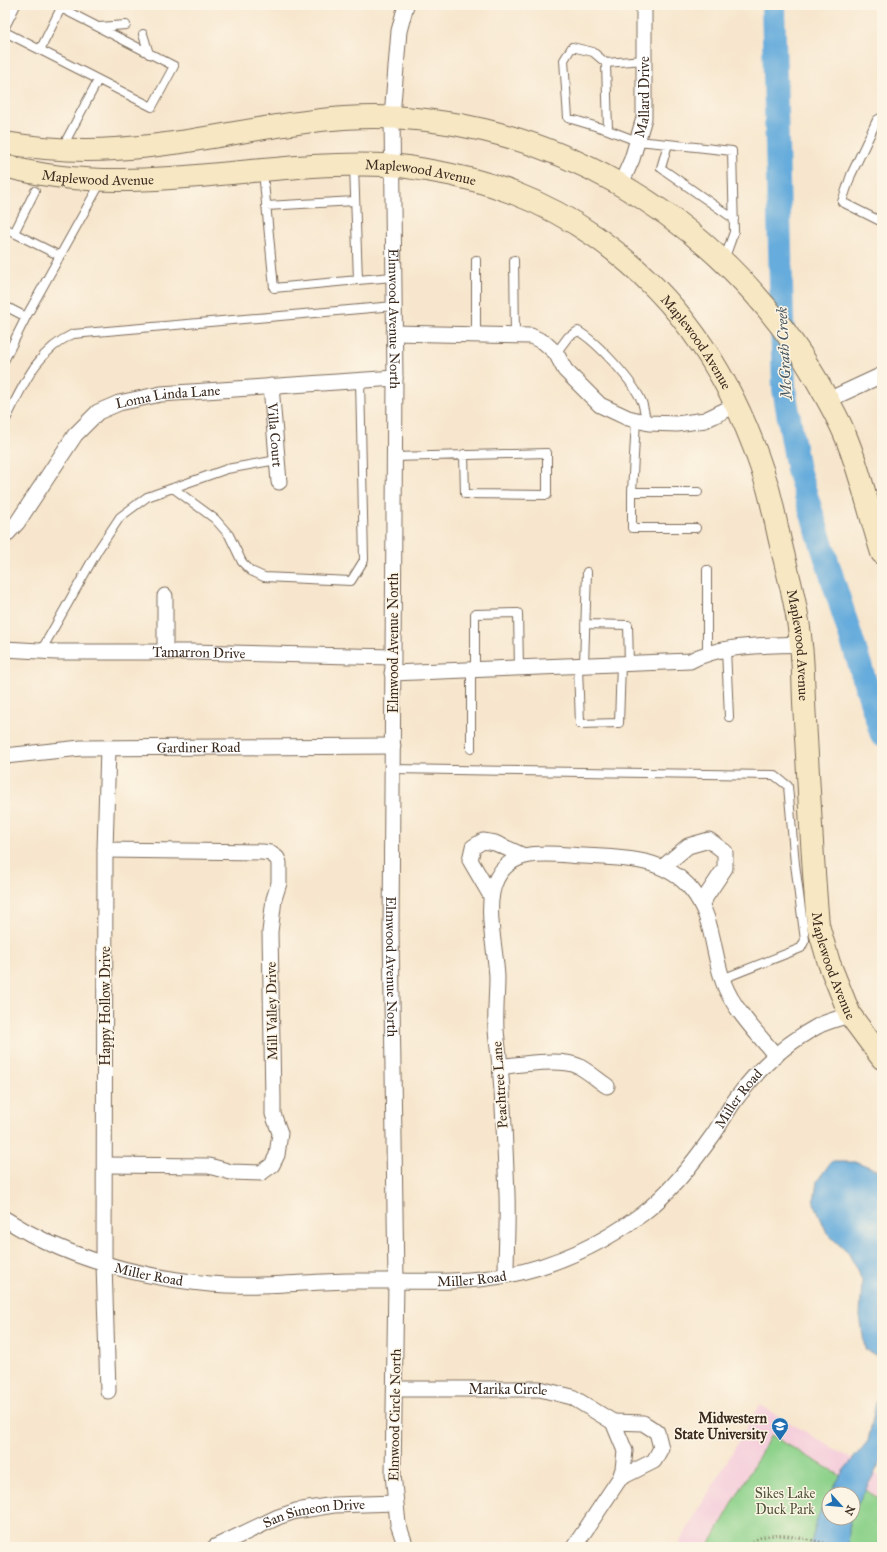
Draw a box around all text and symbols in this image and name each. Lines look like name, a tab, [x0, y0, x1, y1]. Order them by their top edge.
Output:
street label: Mallard Drive	[630, 56, 653, 139]
street label: Maplewood Avenue	[365, 156, 478, 189]
street label: Maplewood Avenue	[41, 166, 155, 189]
street label: Elmwood Avenue North	[385, 248, 404, 389]
street label: Maplewood Avenue	[657, 291, 735, 393]
water label: McGrath Creek	[773, 306, 796, 402]
street label: Loma Linda Lane	[114, 381, 221, 412]
street label: Villa Court	[264, 401, 286, 468]
street label: Elmwood Avenue North	[385, 572, 402, 713]
street label: Maplewood Avenue	[783, 588, 812, 701]
street label: Tamarron Drive	[152, 643, 246, 662]
street label: Gardiner Road	[157, 738, 241, 756]
street label: Elmwood Avenue North	[382, 896, 401, 1037]
street label: Maplewood Avenue	[808, 911, 859, 1023]
street label: Happy Hollow Drive	[97, 946, 114, 1066]
street label: Mill Valley Drive	[263, 961, 281, 1060]
street label: Peachtree Lane	[488, 1041, 512, 1129]
street label: Miller Road	[711, 1065, 766, 1131]
street label: Miller Road	[113, 1259, 184, 1289]
street label: Miller Road	[437, 1267, 508, 1290]
street label: Elmwood Circle North	[385, 1348, 405, 1481]
street label: Marika Circle	[468, 1381, 550, 1399]
place label: Midwestern State University	[674, 1410, 768, 1444]
school or university icon: Midwestern State University	[770, 1416, 790, 1441]
park label: Sikes Lake Duck Park	[755, 1485, 816, 1518]
north arrow	[821, 1486, 861, 1526]
street label: San Simeon Drive	[260, 1495, 365, 1532]
text: N	[841, 1503, 857, 1518]

